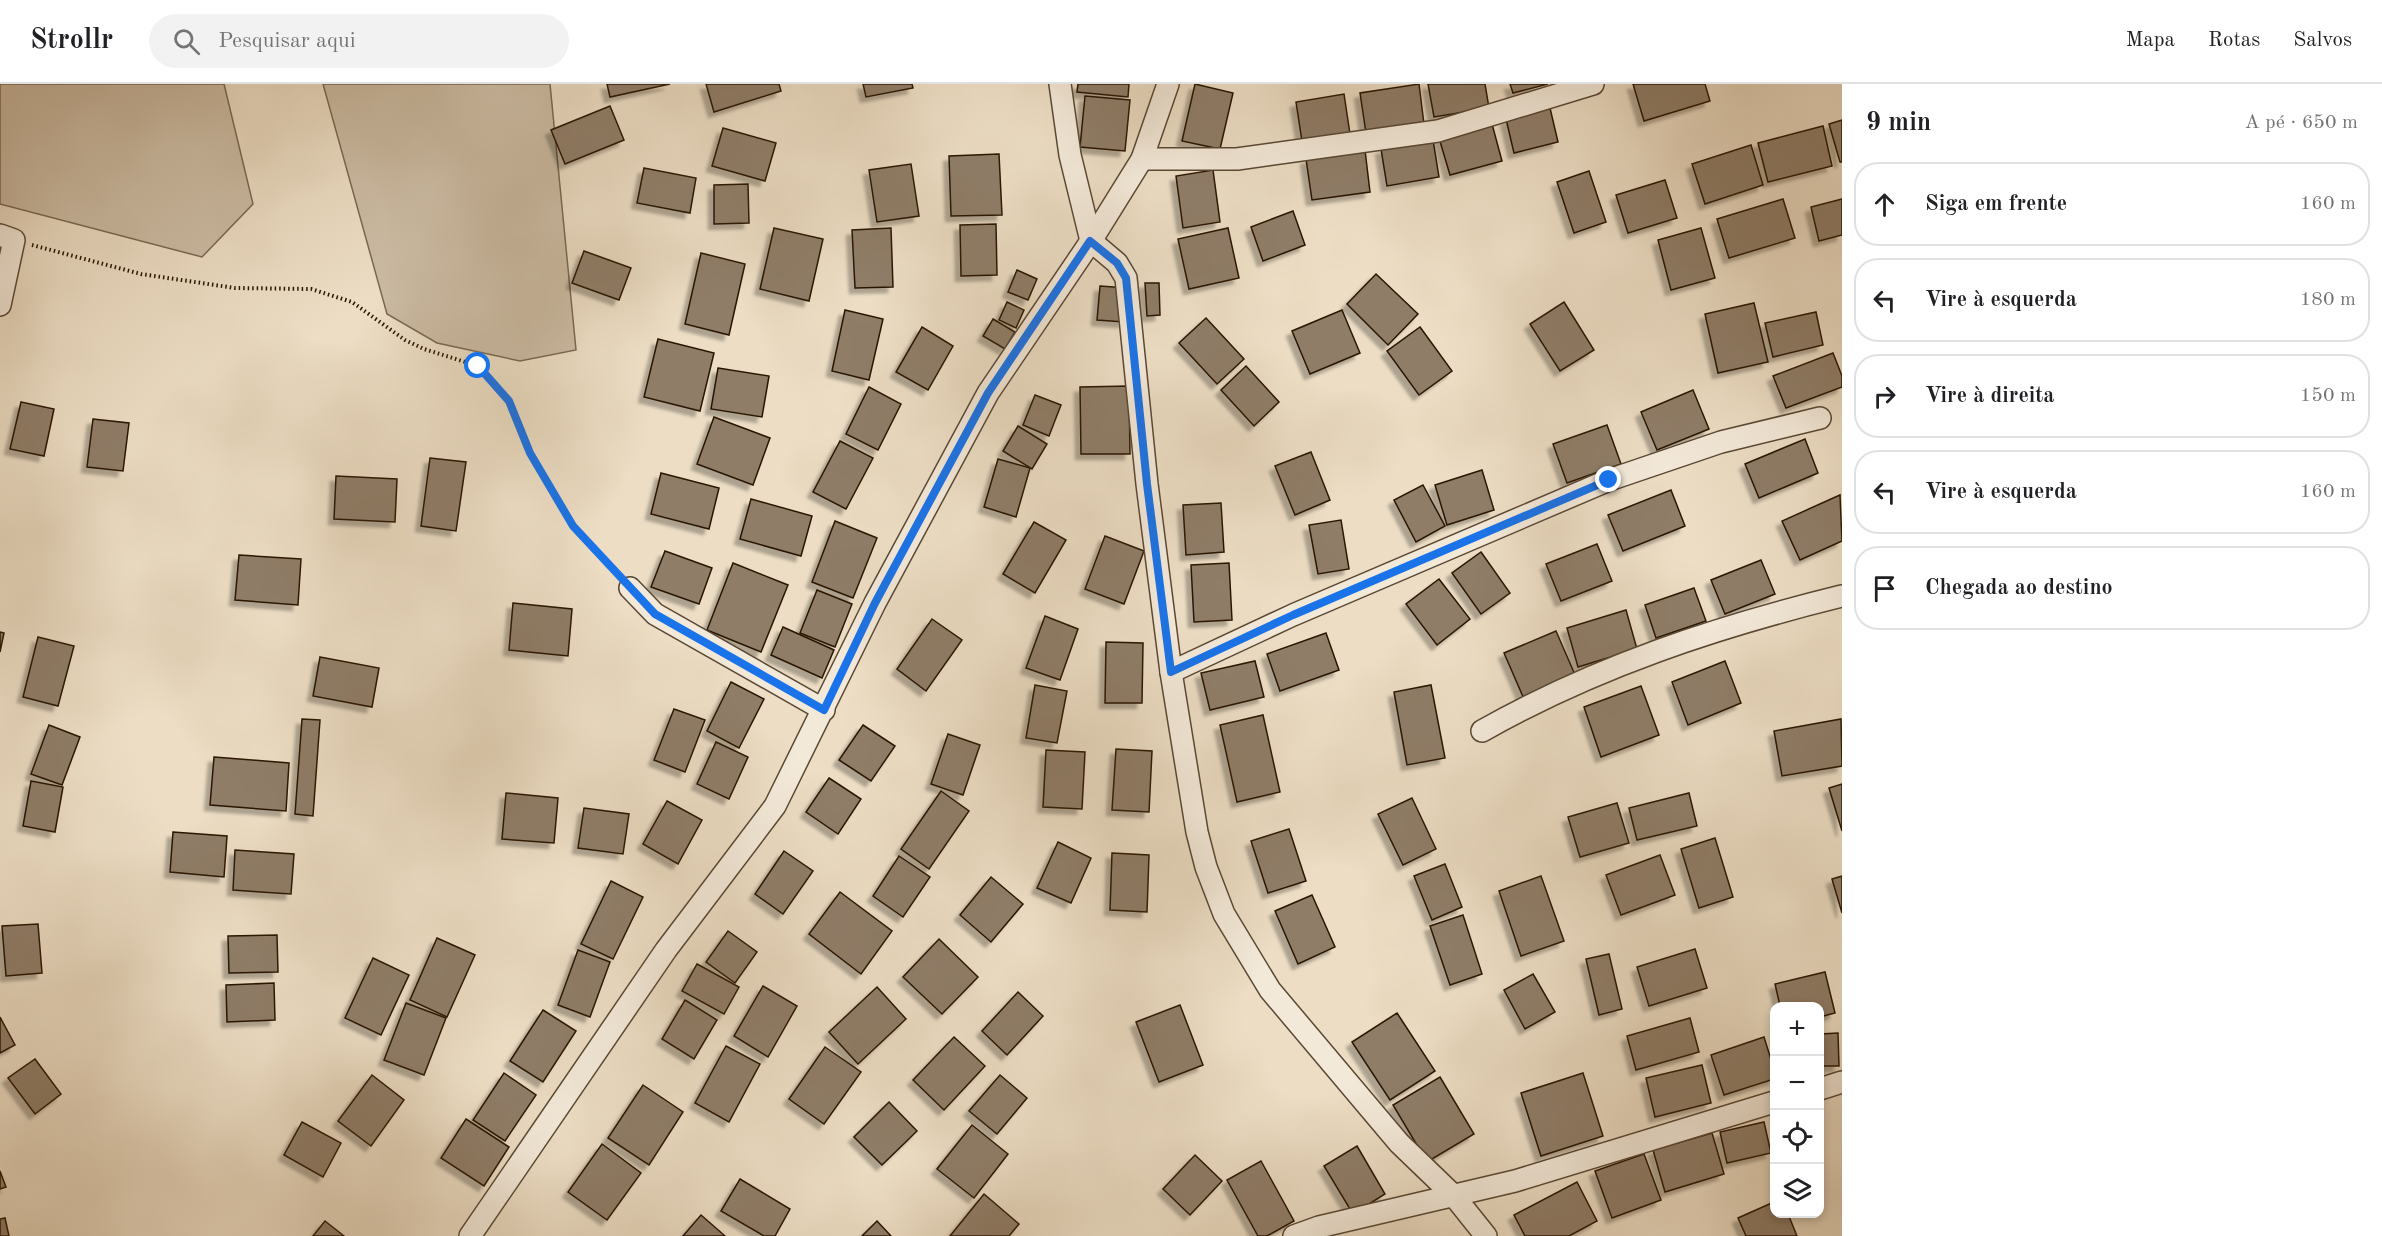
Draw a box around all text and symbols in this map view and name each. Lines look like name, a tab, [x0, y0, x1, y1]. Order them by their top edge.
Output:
search box	[149, 14, 569, 68]
icon: search	[170, 25, 203, 58]
text: Strollr	[30, 27, 113, 55]
text: Pesquisar aqui	[218, 30, 356, 52]
text: Mapa	[2126, 30, 2175, 51]
text: Rotas	[2208, 30, 2260, 51]
text: Salvos	[2293, 30, 2352, 51]
text: 9 min	[1866, 110, 1931, 136]
text: A pé · 650 m	[2244, 113, 2358, 133]
icon: ahead	[1868, 188, 1901, 221]
text: Siga em frente	[1925, 193, 2067, 215]
text: 160 m	[2300, 194, 2356, 214]
icon: left	[1868, 284, 1901, 317]
text: Vire à esquerda	[1925, 289, 2077, 311]
text: 180 m	[2300, 290, 2356, 310]
route start	[464, 352, 490, 378]
icon: right	[1868, 380, 1901, 413]
text: Vire à direita	[1925, 385, 2055, 407]
text: 150 m	[2300, 386, 2356, 406]
route end	[1595, 466, 1621, 492]
icon: left	[1868, 476, 1901, 509]
text: Vire à esquerda	[1925, 481, 2077, 503]
text: 160 m	[2300, 482, 2356, 502]
icon: arrive	[1868, 572, 1901, 605]
text: Chegada ao destino	[1925, 577, 2113, 599]
map controls	[1770, 1002, 1824, 1218]
button: +	[1770, 1002, 1824, 1056]
button: −	[1770, 1056, 1824, 1110]
button: locate	[1770, 1110, 1824, 1164]
button: layers	[1770, 1164, 1824, 1218]

